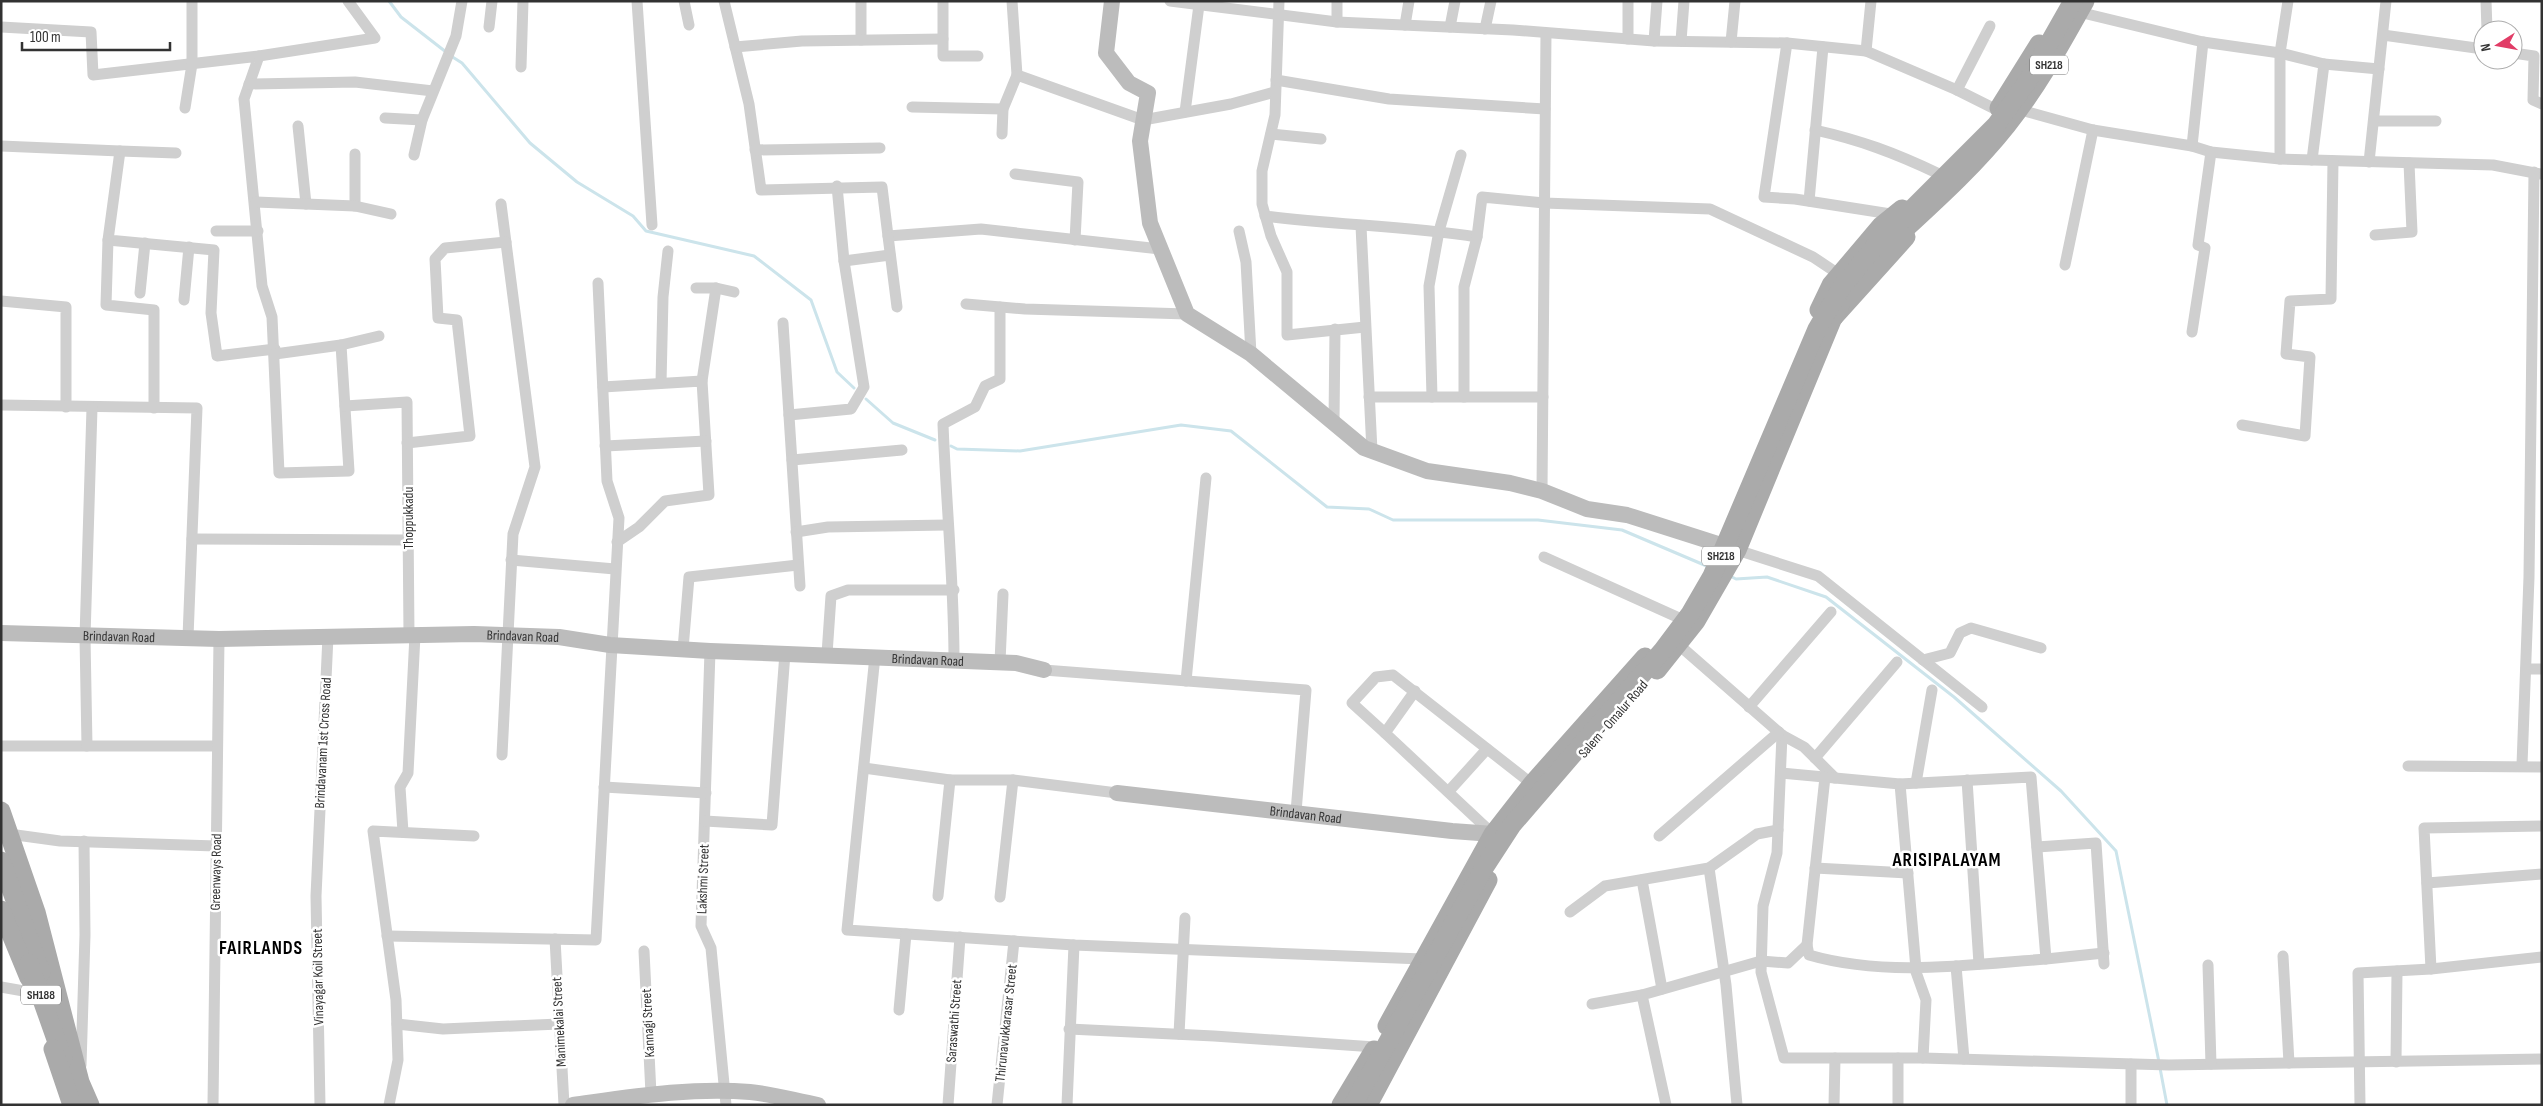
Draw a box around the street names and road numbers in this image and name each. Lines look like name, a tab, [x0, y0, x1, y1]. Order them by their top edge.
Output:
road number: SH218	[2030, 56, 2068, 74]
street label: Thoppukkadu	[400, 487, 417, 549]
road number: SH218	[1702, 546, 1740, 566]
street label: Brindavan Road	[486, 626, 559, 645]
street label: Brindavan Road	[83, 627, 155, 646]
street label: Brindavan Road	[891, 650, 964, 669]
street label: Brindavanam 1st Cross Road	[311, 677, 335, 809]
street label: Salem - Omalur Road	[1575, 677, 1652, 761]
street label: Brindavan Road	[1269, 802, 1343, 827]
street label: Greenways Road	[207, 833, 225, 911]
street label: Lakshmi Street	[693, 844, 713, 914]
street label: Vinayagar Koil Street	[309, 929, 327, 1025]
street label: Thirunavukkarasar Street	[991, 963, 1021, 1083]
street label: Manimekalai Street	[548, 977, 570, 1067]
street label: Saraswathi Street	[943, 979, 965, 1063]
road number: SH188	[21, 986, 61, 1004]
street label: Kannagi Street	[638, 988, 658, 1058]

